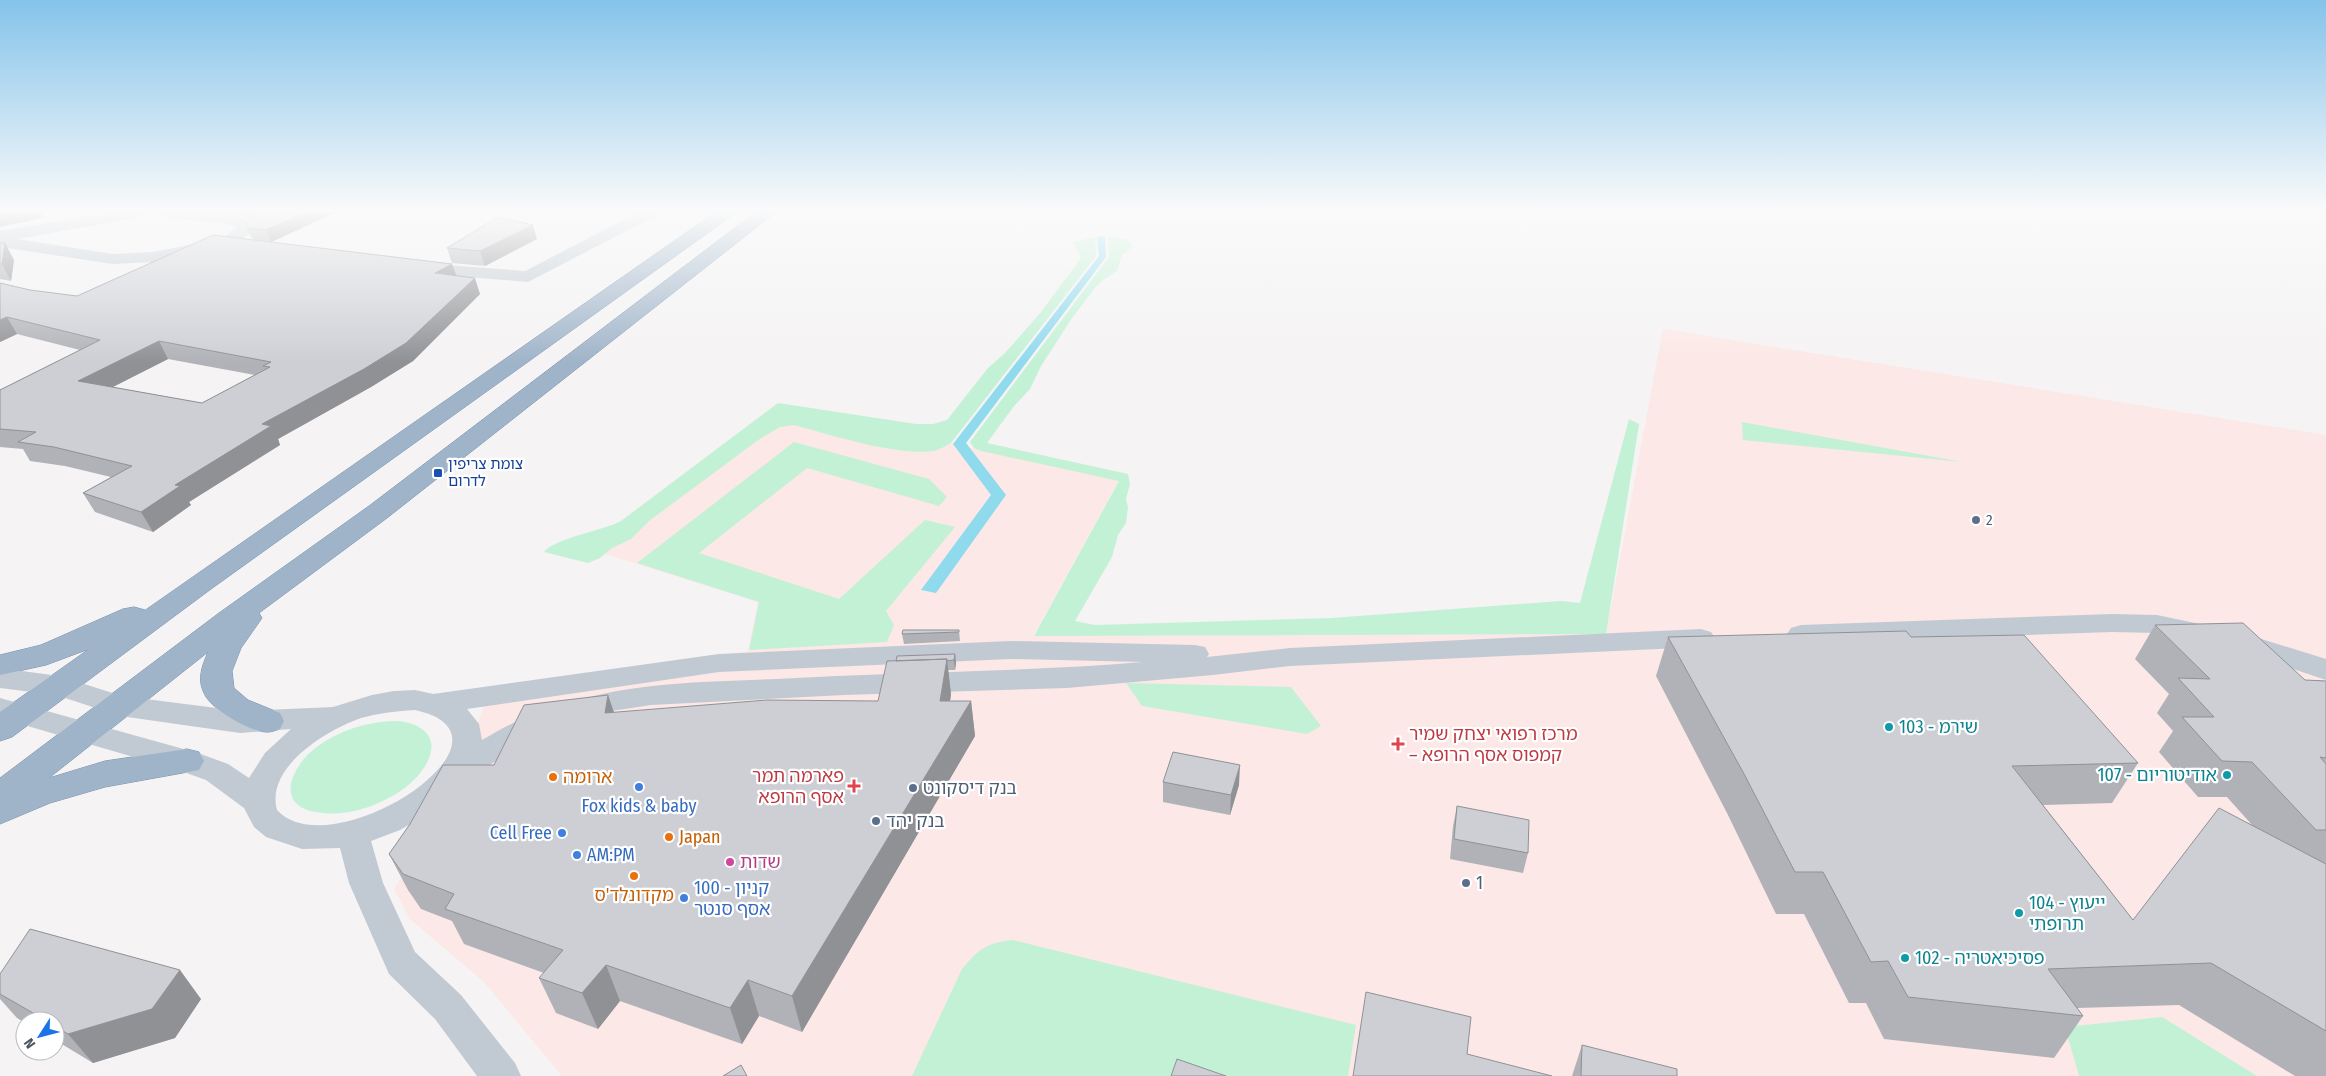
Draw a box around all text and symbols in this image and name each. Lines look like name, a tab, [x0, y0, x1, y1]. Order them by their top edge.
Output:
place label: צומת צריפין לדרום	[448, 455, 523, 490]
marker: צומת צריפין לדרום	[432, 467, 444, 479]
place label: 2	[1986, 511, 1993, 529]
marker: 2	[1970, 514, 1982, 526]
place label: 103 - שירמ	[1899, 716, 1978, 738]
marker: 103 - שירמ	[1883, 721, 1895, 733]
place label: מרכז רפואי יצחק שמיר – קמפוס אסף הרופא	[1409, 723, 1578, 766]
marker: מרכז רפואי יצחק שמיר – קמפוס אסף הרופא	[1391, 737, 1405, 751]
place label: 107 - אודיטוריום	[2098, 764, 2217, 786]
place label: פארמה תמר אסף הרופא	[752, 765, 844, 808]
place label: ארומה	[563, 766, 612, 788]
marker: 107 - אודיטוריום	[2221, 769, 2233, 781]
marker: ארומה	[547, 771, 559, 783]
place label: בנק דיסקונט	[923, 777, 1017, 799]
marker: פארמה תמר אסף הרופא	[848, 780, 860, 792]
marker: Fox kids & baby	[633, 781, 645, 793]
marker: בנק דיסקונט	[907, 782, 919, 794]
place label: Fox kids & baby	[581, 795, 697, 817]
place label: בנק יהד	[886, 810, 945, 832]
marker: בנק יהד	[870, 815, 882, 827]
place label: Cell Free	[490, 822, 552, 844]
place label: Japan	[679, 826, 720, 848]
marker: Cell Free	[556, 827, 568, 839]
marker: Japan	[663, 831, 675, 843]
place label: AM:PM	[587, 844, 635, 866]
marker: AM:PM	[571, 849, 583, 861]
place label: שדות	[740, 851, 781, 873]
marker: שדות	[724, 856, 736, 868]
marker: מקדונלד'ס	[628, 870, 640, 882]
place label: 1	[1476, 872, 1483, 894]
place label: 100 - קניון אסף סנטר	[694, 877, 770, 920]
marker: 1	[1460, 877, 1472, 889]
place label: מקדונלד'ס	[594, 884, 674, 906]
marker: 100 - קניון אסף סנטר	[678, 892, 690, 904]
place label: 104 - ייעוץ תרופתי	[2029, 892, 2105, 935]
marker: 104 - ייעוץ תרופתי	[2013, 907, 2025, 919]
place label: 102 - פסיכיאטריה	[1915, 947, 2045, 969]
marker: 102 - פסיכיאטריה	[1899, 952, 1911, 964]
north arrow	[15, 1011, 65, 1061]
text: N	[21, 1035, 39, 1052]

